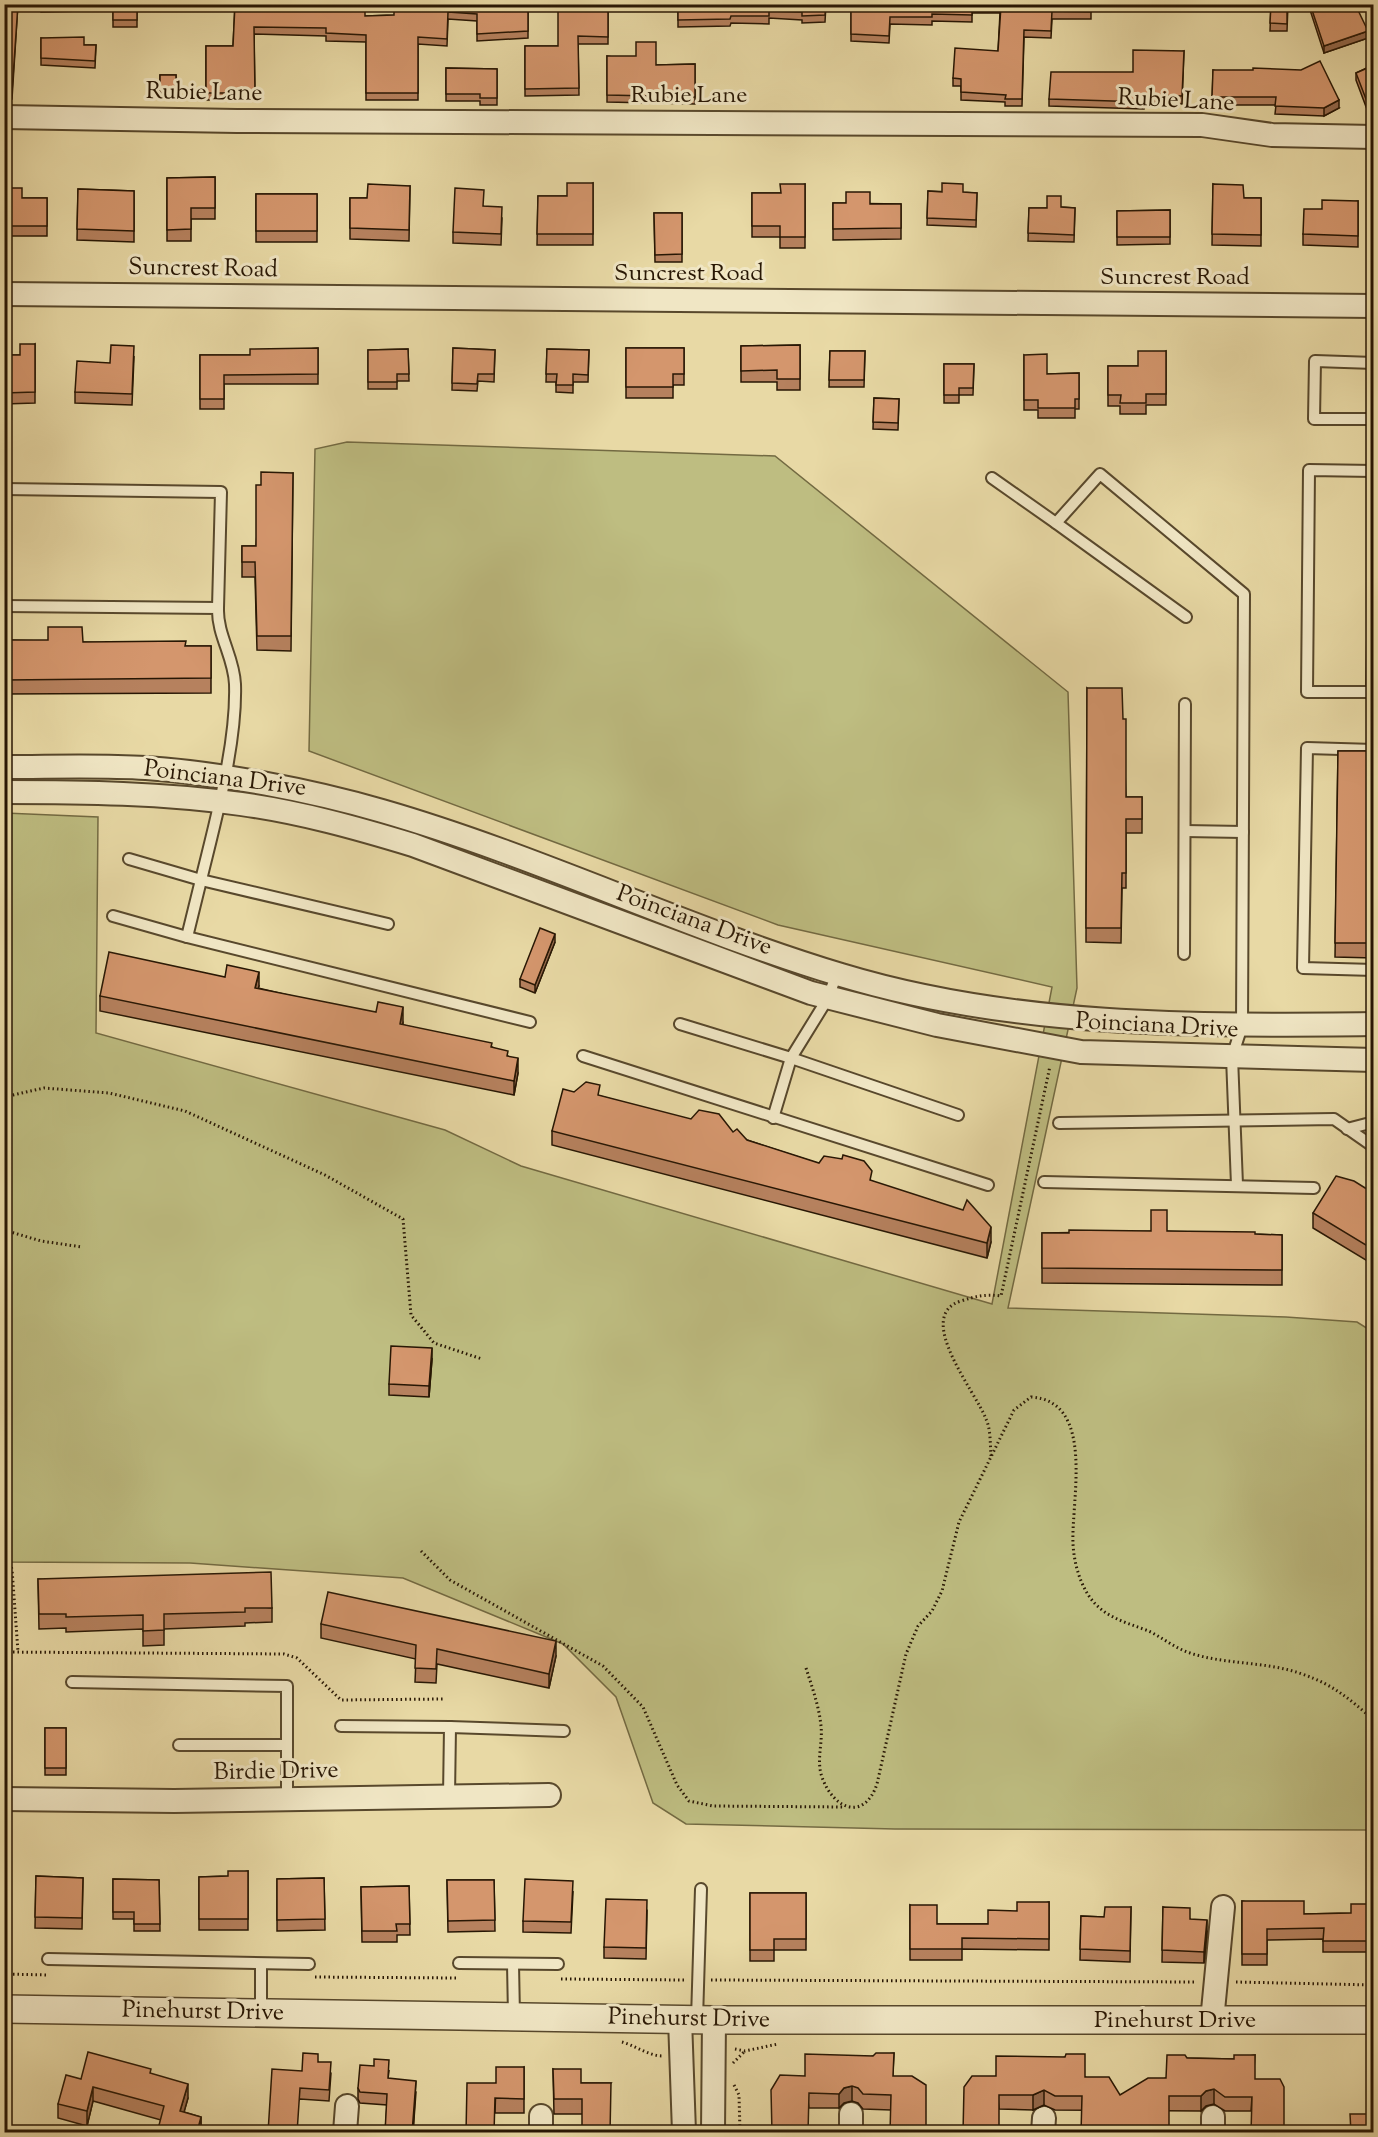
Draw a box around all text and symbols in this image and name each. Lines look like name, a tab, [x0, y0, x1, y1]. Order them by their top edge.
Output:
street label: Rubie Lane	[145, 75, 263, 111]
street label: Rubie Lane	[631, 79, 747, 113]
street label: Rubie Lane	[1117, 81, 1235, 121]
street label: Suncrest Road	[128, 251, 279, 287]
street label: Suncrest Road	[614, 257, 764, 291]
street label: Suncrest Road	[1100, 261, 1250, 295]
street label: Poinciana Drive	[142, 752, 308, 806]
street label: Poinciana Drive	[611, 877, 777, 965]
street label: Poinciana Drive	[1075, 1005, 1239, 1047]
street label: Birdie Drive	[213, 1754, 339, 1790]
street label: Pinehurst Drive	[122, 1994, 284, 2030]
street label: Pinehurst Drive	[608, 2001, 770, 2037]
street label: Pinehurst Drive	[1094, 2004, 1256, 2038]

